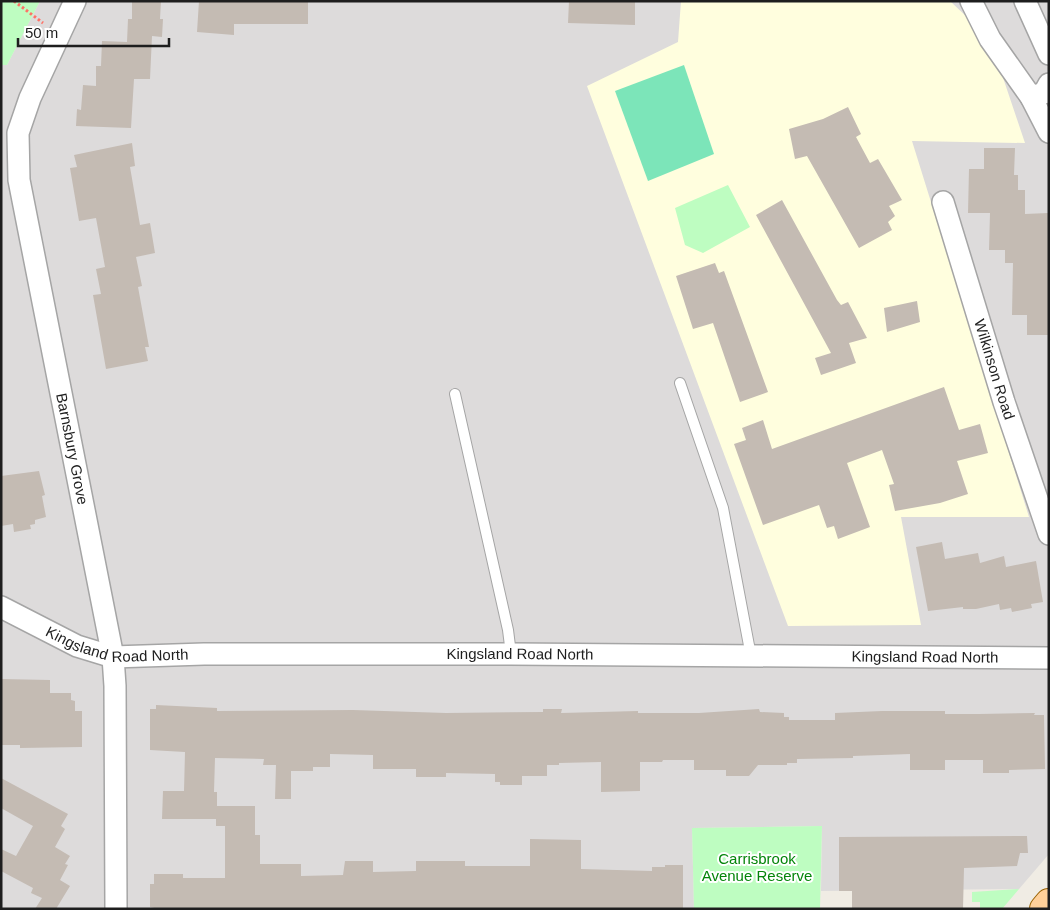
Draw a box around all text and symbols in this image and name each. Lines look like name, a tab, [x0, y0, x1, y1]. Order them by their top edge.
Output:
scale bar	[18, 15, 169, 47]
text: 50 m	[25, 24, 58, 41]
street label: Wilkinson Road	[971, 317, 1018, 422]
street label: Barnsbury Grove	[53, 392, 92, 506]
street label: Kingsland Road North	[43, 623, 189, 665]
street label: Kingsland Road North	[446, 645, 593, 663]
street label: Kingsland Road North	[851, 648, 998, 666]
park label: Carrisbrook Avenue Reserve	[702, 850, 812, 884]

